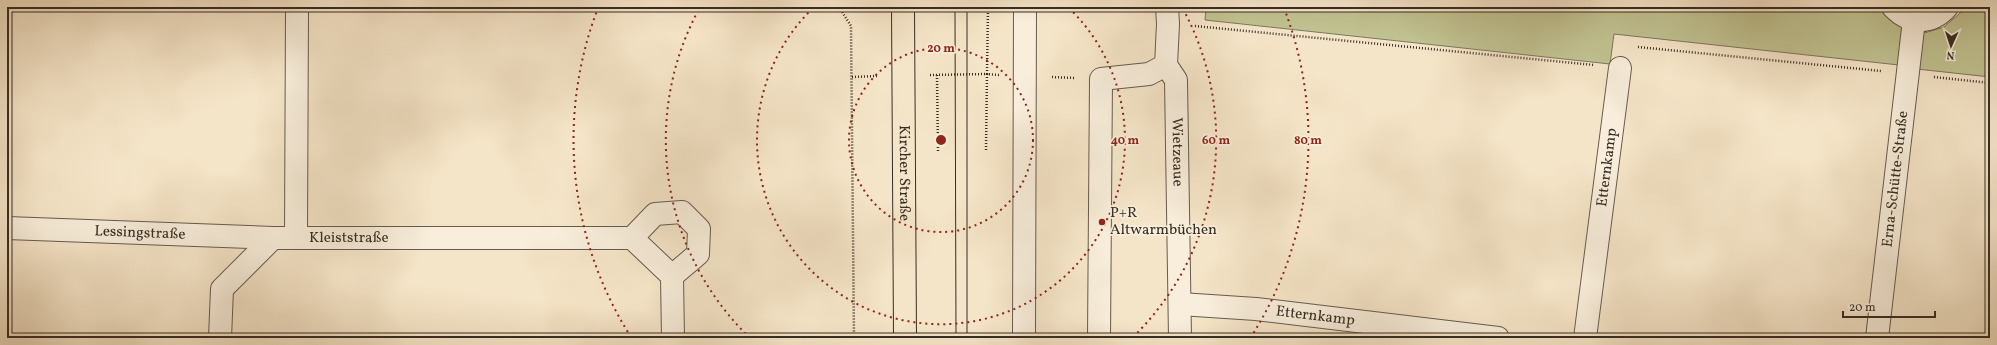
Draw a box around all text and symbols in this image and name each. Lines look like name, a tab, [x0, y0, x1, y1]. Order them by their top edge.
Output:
north arrow	[1931, 26, 1971, 66]
text: 20 m	[927, 41, 955, 57]
text: N	[1946, 47, 1955, 62]
street label: Erna-Schütte-Straße	[1877, 110, 1914, 248]
street label: Wietzeaue	[1166, 117, 1188, 187]
street label: Kircher Straße	[893, 125, 915, 221]
street label: Etternkamp	[1592, 127, 1623, 208]
centre of rings	[934, 133, 948, 147]
text: 40 m	[1111, 133, 1140, 149]
text: 60 m	[1202, 133, 1230, 149]
text: 80 m	[1294, 133, 1322, 149]
place label: P+R Altwarmbüchen	[1110, 203, 1217, 241]
marker: P+R Altwarmbüchen	[1097, 217, 1107, 227]
street label: Lessingstraße	[94, 221, 186, 245]
street label: Kleiststraße	[309, 228, 389, 249]
scale bar	[1843, 293, 1935, 319]
text: 20 m	[1849, 300, 1876, 316]
street label: Etternkamp	[1275, 301, 1356, 331]

